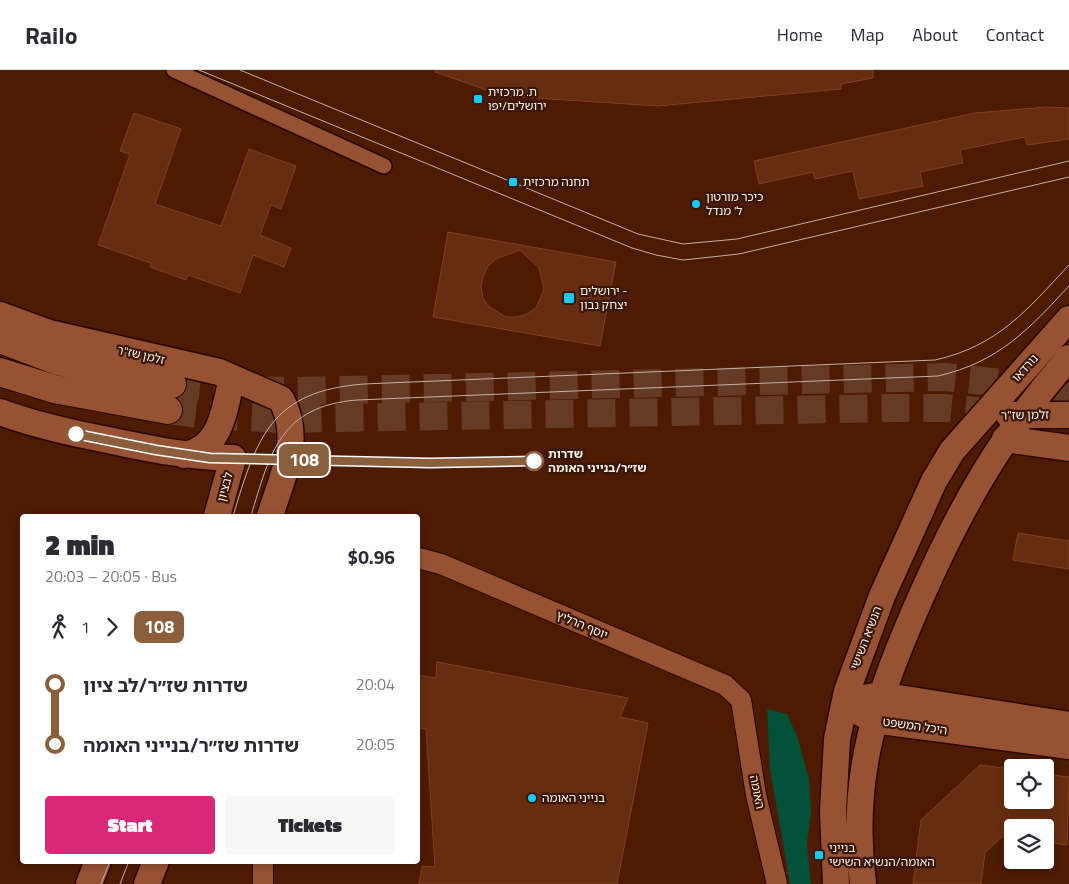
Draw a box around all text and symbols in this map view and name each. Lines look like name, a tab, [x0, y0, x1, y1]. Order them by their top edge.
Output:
text: Railo	[25, 17, 77, 53]
text: Home	[777, 21, 823, 48]
text: Map	[851, 21, 884, 48]
text: About	[912, 21, 958, 48]
text: Contact	[986, 21, 1044, 48]
place label: ת. מרכזית ירושלים/יפו	[488, 82, 547, 115]
marker: ת. מרכזית ירושלים/יפו	[472, 93, 484, 105]
place label: תחנה מרכזית	[523, 172, 590, 191]
marker: תחנה מרכזית	[507, 176, 519, 188]
place label: כיכר מורטון ל' מנדל	[706, 187, 763, 220]
marker: כיכר מורטון ל' מנדל	[690, 198, 702, 210]
place label: ירושלים - יצחק נבון	[580, 281, 628, 314]
marker: ירושלים - יצחק נבון	[562, 291, 576, 305]
street label: זלמן שז"ר	[115, 340, 167, 369]
street label: נורדאו	[1007, 349, 1042, 386]
street label: זלמן שז"ר	[1001, 405, 1049, 424]
unlabelled marker	[66, 424, 86, 444]
line badge: 108	[275, 444, 333, 476]
place label: שדרות שז״ר/בנייני האומה	[548, 444, 647, 477]
text: 108	[289, 446, 319, 473]
marker: שדרות שז״ר/בנייני האומה	[524, 451, 544, 471]
street label: לבציון	[211, 470, 238, 504]
text: 2 min	[45, 523, 115, 566]
text: $0.96	[348, 542, 395, 571]
text: 20:03 – 20:05 · Bus	[45, 564, 177, 588]
street label: הנשיא השישי	[845, 603, 886, 672]
street label: יוסף הרליץ	[553, 605, 611, 644]
icon: walk	[45, 613, 73, 641]
icon: forward	[98, 613, 126, 641]
text: 108	[144, 613, 174, 640]
text: 1	[81, 615, 90, 639]
text: שדרות שז״ר/לב ציון	[83, 670, 248, 699]
text: 20:04	[356, 672, 395, 696]
street label: היכל המשפט	[882, 712, 949, 739]
text: שדרות שז״ר/בנייני האומה	[83, 730, 299, 759]
text: 20:05	[356, 732, 395, 756]
map controls	[1004, 759, 1054, 869]
button: locate	[1004, 759, 1054, 809]
street label: האומה	[745, 773, 770, 810]
place label: בנייני האומה	[542, 788, 605, 807]
marker: בנייני האומה	[526, 792, 538, 804]
button: Start	[45, 796, 215, 854]
button: Tickets	[225, 796, 395, 854]
button: layers	[1004, 819, 1054, 869]
place label: בנייני האומה/הנשיא השישי	[829, 838, 935, 871]
marker: בנייני האומה/הנשיא השישי	[813, 849, 825, 861]

